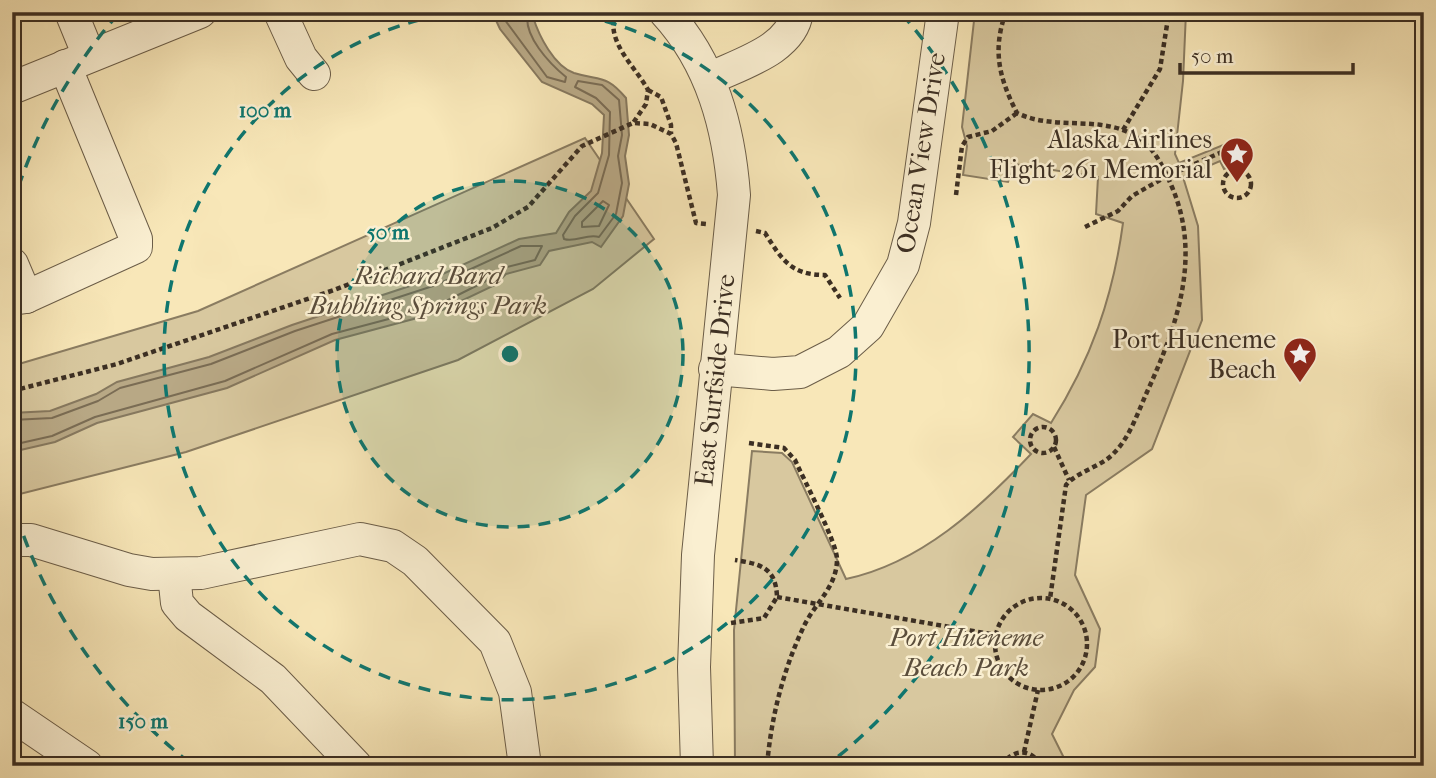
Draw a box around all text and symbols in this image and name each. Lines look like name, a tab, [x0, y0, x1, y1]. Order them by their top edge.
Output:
scale bar	[1180, 32, 1354, 76]
text: 50 m	[1191, 44, 1234, 68]
street label: Ocean View Drive	[890, 50, 952, 256]
text: 100 m	[239, 98, 292, 122]
place label: Alaska Airlines Flight 261 Memorial	[989, 124, 1212, 185]
place icon: Alaska Airlines Flight 261 Memorial	[1218, 135, 1256, 184]
text: 50 m	[367, 220, 410, 244]
park label: Richard Bard Bubbling Springs Park	[307, 260, 547, 321]
street label: East Surfside Drive	[688, 272, 742, 488]
place label: Port Hueneme Beach	[1112, 324, 1276, 385]
place icon: Port Hueneme Beach	[1281, 335, 1319, 384]
centre of rings	[498, 342, 522, 366]
park label: Port Hueneme Beach Park	[888, 622, 1045, 683]
text: 150 m	[118, 709, 169, 733]

